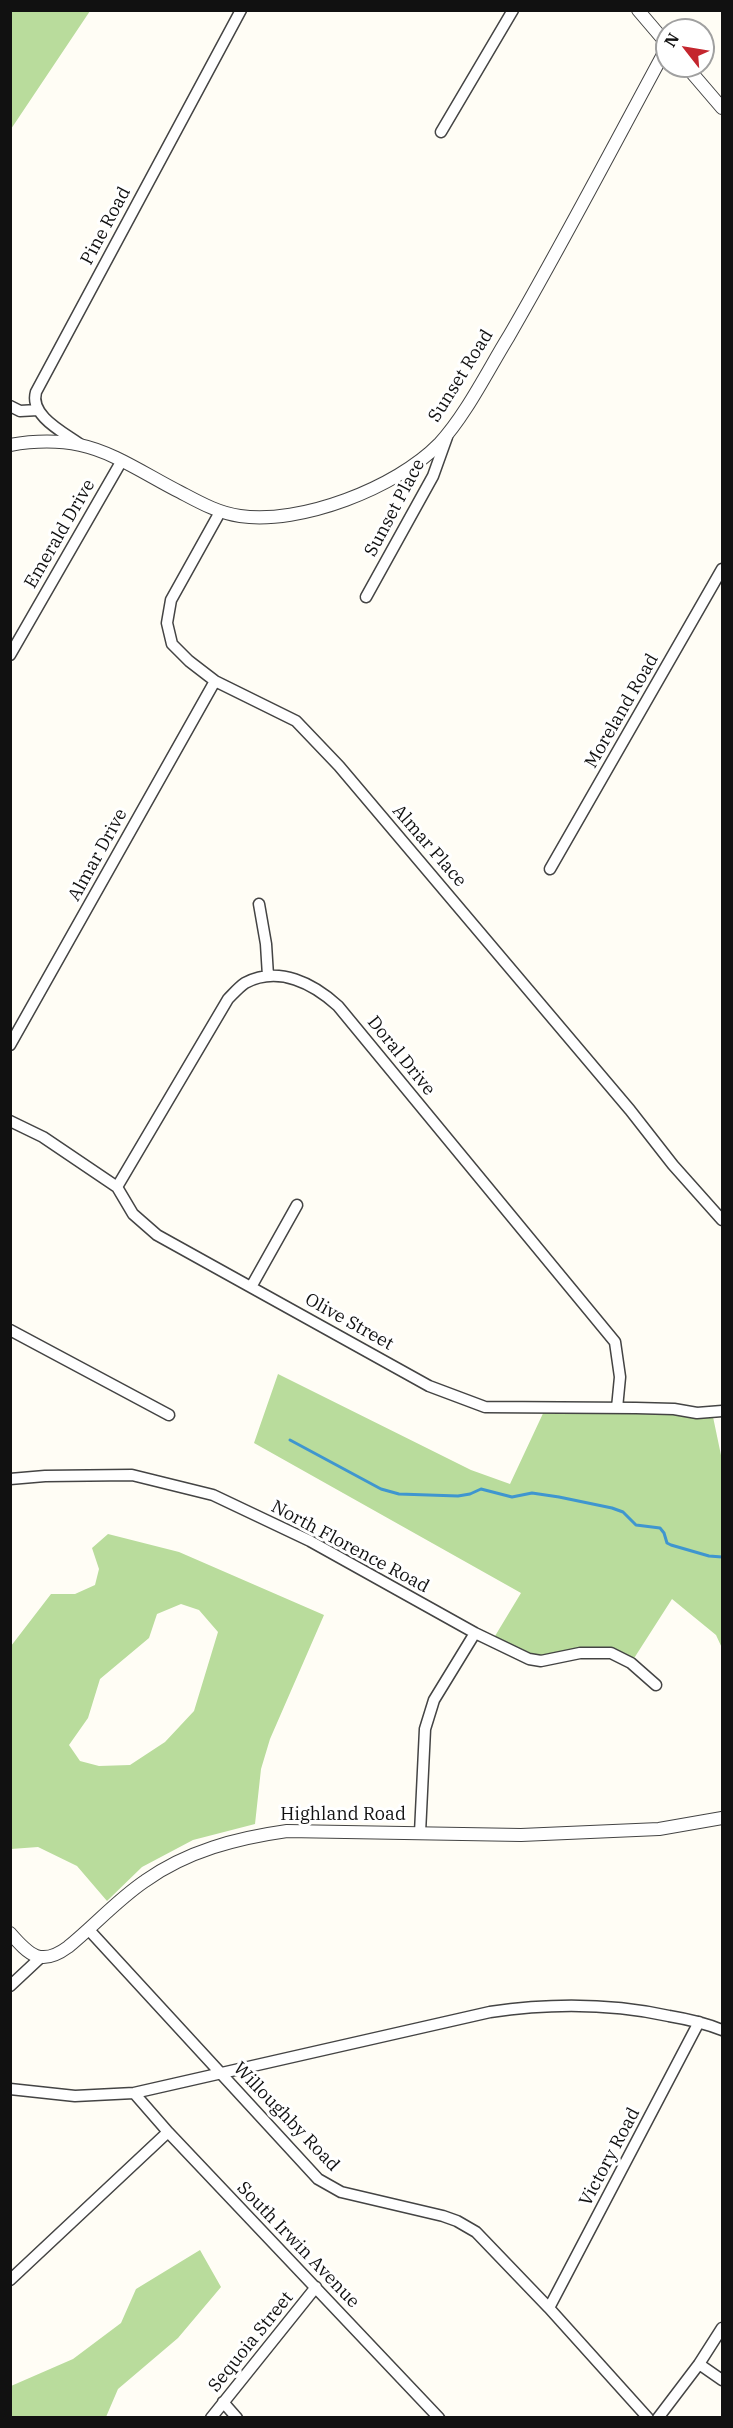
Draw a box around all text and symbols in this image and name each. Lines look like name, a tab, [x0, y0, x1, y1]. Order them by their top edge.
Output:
north arrow	[655, 18, 715, 78]
text: N	[659, 29, 683, 50]
street label: Pine Road	[76, 183, 136, 269]
street label: Sunset Road	[424, 326, 498, 426]
street label: Sunset Place	[360, 456, 430, 560]
street label: Emerald Drive	[20, 476, 100, 592]
street label: Moreland Road	[581, 650, 663, 772]
street label: Almar Place	[387, 800, 471, 892]
street label: Almar Drive	[64, 805, 132, 905]
street label: Doral Drive	[363, 1012, 439, 1100]
street label: Olive Street	[301, 1289, 397, 1355]
street label: North Florence Road	[267, 1496, 433, 1598]
street label: Highland Road	[280, 1804, 406, 1826]
street label: Willoughby Road	[228, 2058, 344, 2176]
street label: Victory Road	[575, 2104, 645, 2210]
street label: South Irwin Avenue	[232, 2177, 364, 2313]
street label: Sequoia Street	[204, 2288, 298, 2396]

